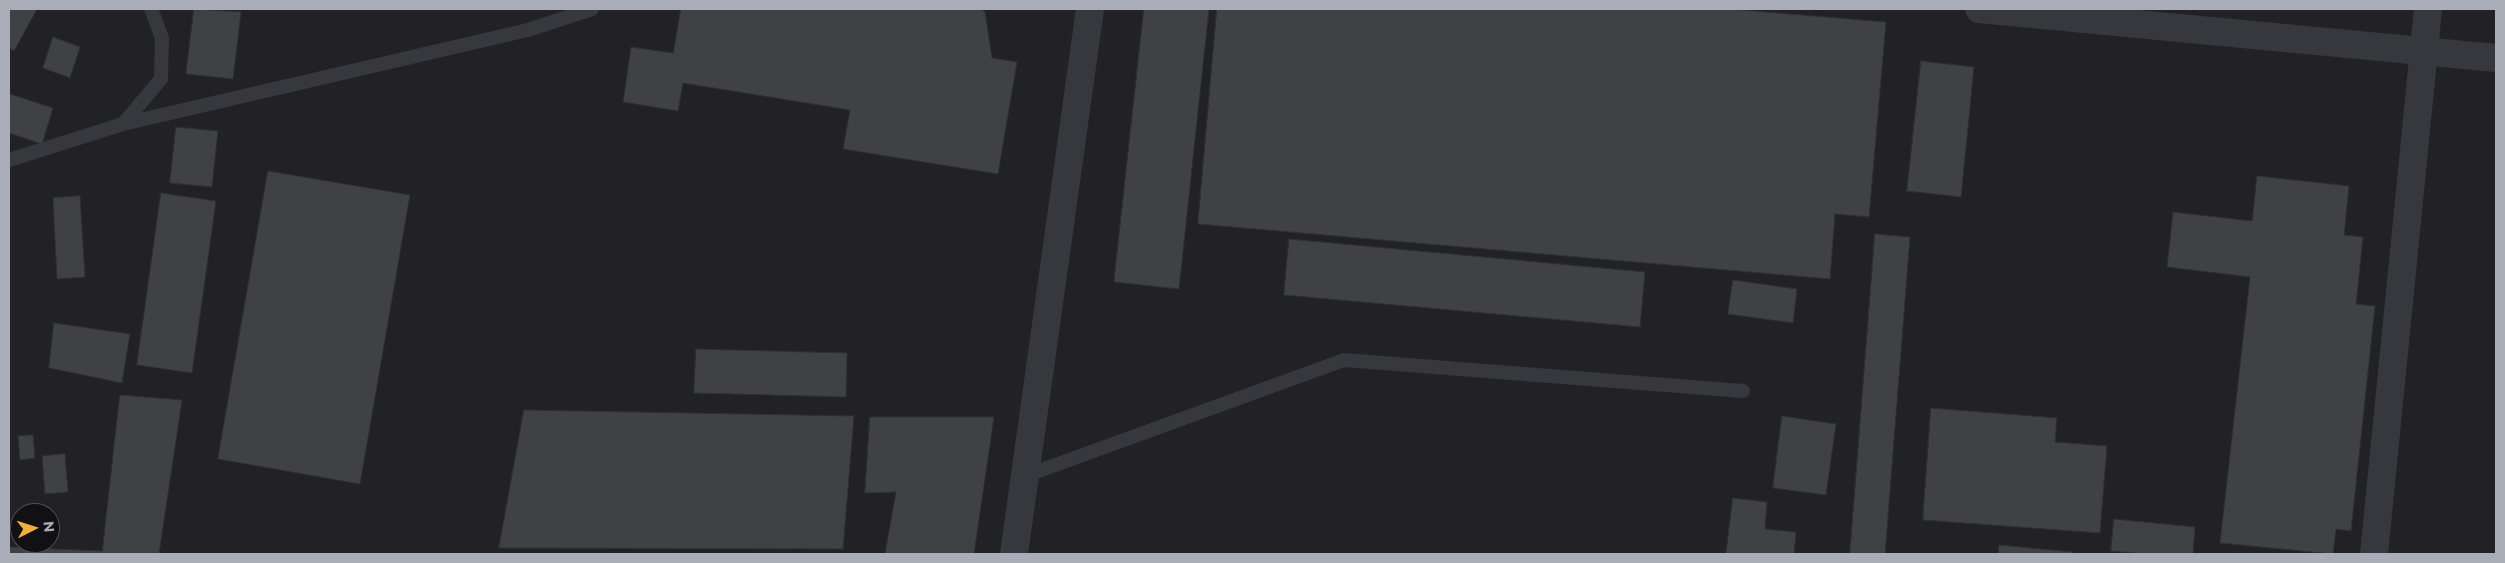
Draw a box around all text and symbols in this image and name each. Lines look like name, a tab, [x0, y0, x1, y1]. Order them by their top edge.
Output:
north arrow	[10, 503, 60, 553]
text: N	[39, 520, 58, 533]

